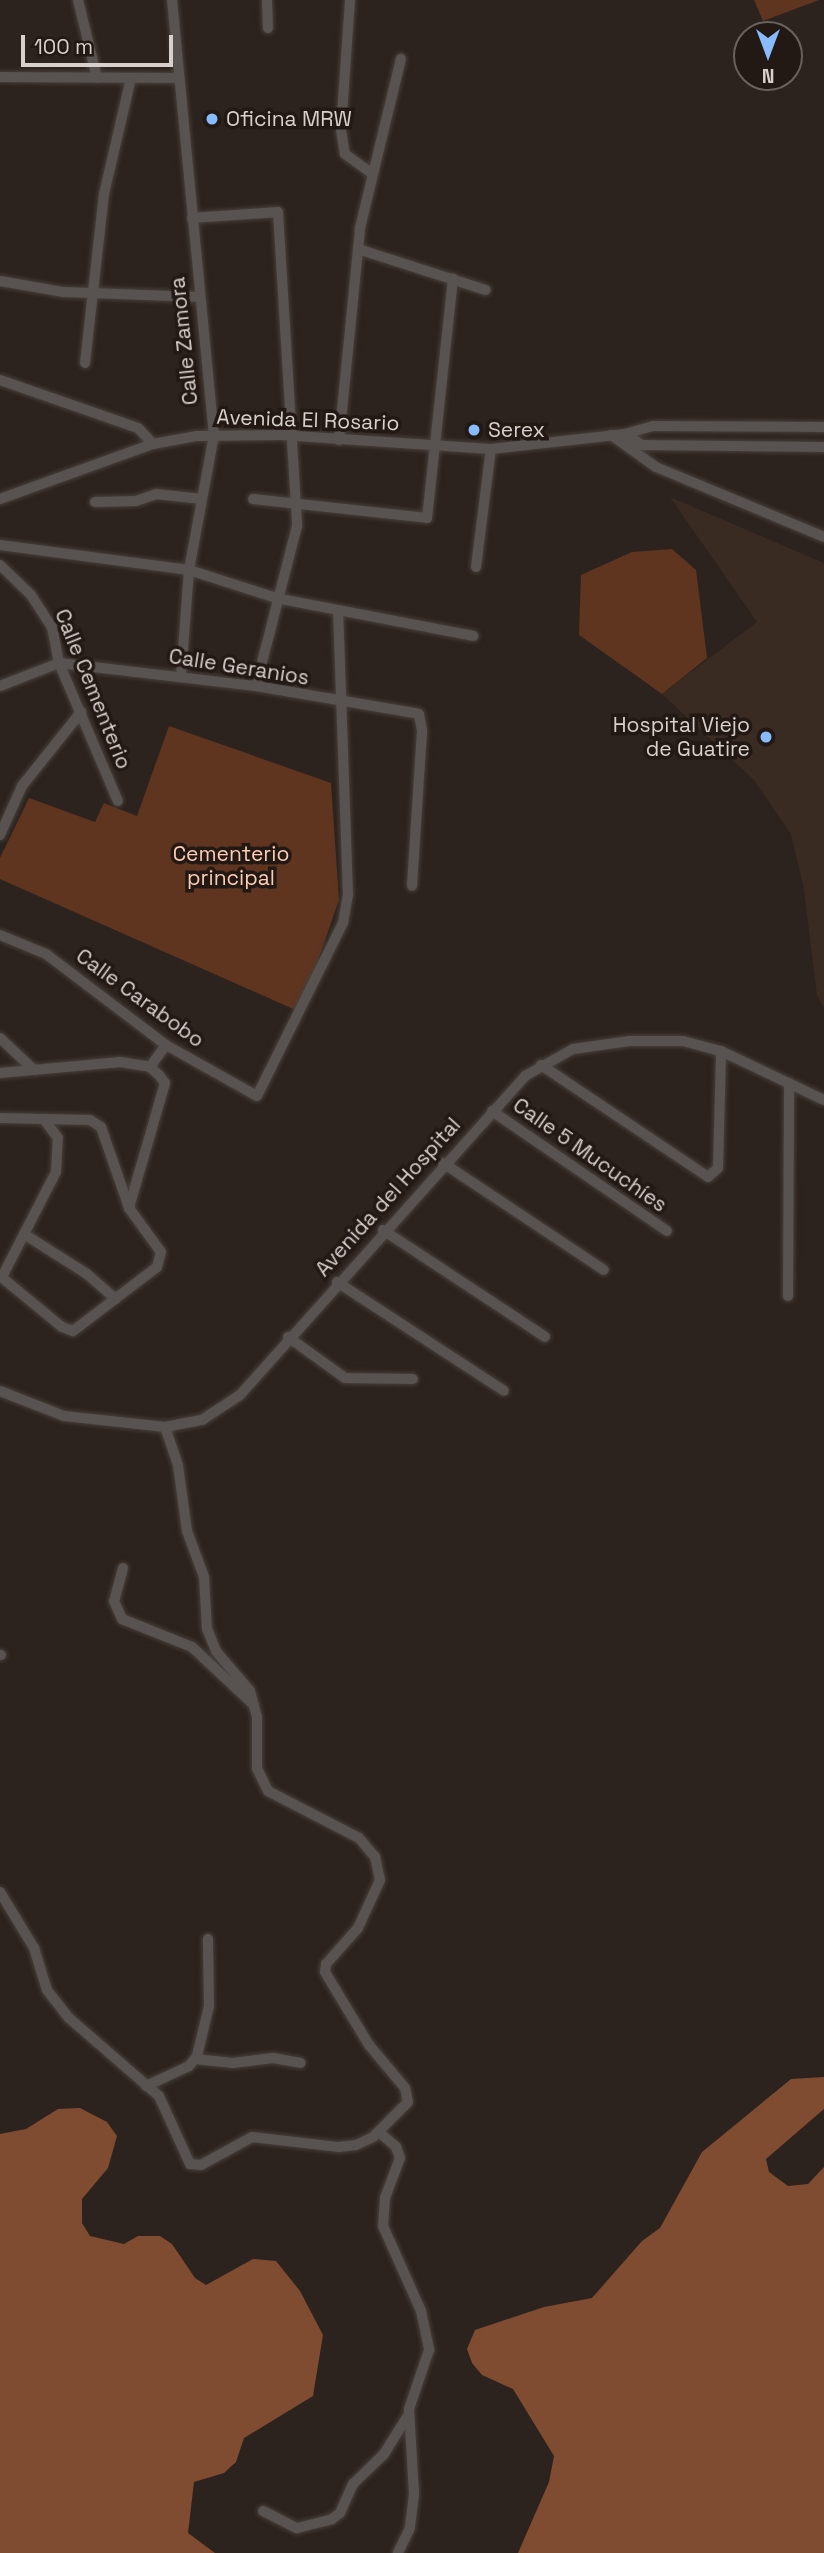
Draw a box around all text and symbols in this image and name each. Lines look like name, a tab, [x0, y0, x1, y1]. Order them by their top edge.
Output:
scale bar	[24, 21, 177, 65]
north arrow	[733, 21, 803, 91]
text: 100 m	[34, 33, 93, 60]
text: N	[762, 63, 774, 88]
place label: Oficina MRW	[226, 106, 352, 132]
marker: Oficina MRW	[204, 111, 220, 127]
street label: Calle Zamora	[165, 276, 203, 406]
street label: Avenida El Rosario	[216, 404, 400, 436]
place label: Serex	[488, 417, 545, 443]
marker: Serex	[466, 422, 482, 438]
street label: Calle Cementerio	[49, 605, 137, 773]
street label: Calle Geranios	[167, 643, 311, 691]
place label: Hospital Viejo de Guatire	[613, 712, 750, 762]
marker: Hospital Viejo de Guatire	[756, 727, 776, 747]
park label: Cementerio principal	[173, 841, 289, 891]
street label: Calle Carabobo	[71, 943, 209, 1053]
street label: Calle 5 Mucuchíes	[508, 1092, 672, 1218]
street label: Avenida del Hospital	[310, 1112, 466, 1282]

